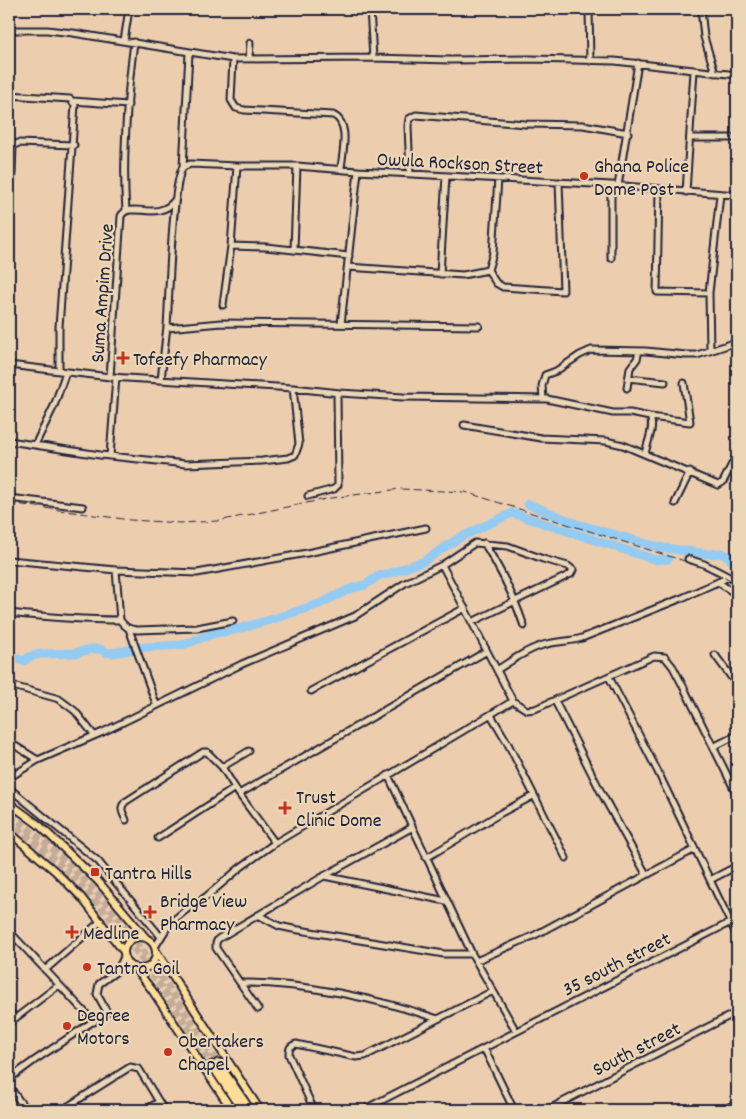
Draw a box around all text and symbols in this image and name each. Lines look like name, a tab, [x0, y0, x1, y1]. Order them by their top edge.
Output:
street label: Owula Rockson Street	[376, 147, 544, 183]
place label: Ghana Police Dome Post	[594, 154, 689, 205]
marker: Ghana Police Dome Post	[578, 170, 590, 182]
street label: Suma Ampim Drive	[85, 222, 123, 364]
place label: Tofeefy Pharmacy	[133, 347, 268, 375]
marker: Tofeefy Pharmacy	[117, 352, 129, 364]
place label: Trust Clinic Dome	[296, 785, 382, 836]
marker: Trust Clinic Dome	[278, 801, 292, 815]
place label: Tantra Hills	[105, 861, 192, 889]
marker: Tantra Hills	[89, 866, 101, 878]
place label: Bridge View Pharmacy	[160, 889, 247, 940]
marker: Bridge View Pharmacy	[144, 906, 156, 918]
place label: Medline	[83, 921, 140, 949]
marker: Medline	[65, 925, 79, 939]
street label: 35 south street	[558, 926, 676, 1005]
place label: Tantra Goil	[97, 956, 180, 984]
marker: Tantra Goil	[81, 961, 93, 973]
place label: Degree Motors	[77, 1003, 130, 1054]
street label: South street	[588, 1016, 686, 1085]
marker: Degree Motors	[61, 1020, 73, 1032]
place label: Obertakers Chapel	[178, 1029, 264, 1080]
marker: Obertakers Chapel	[162, 1046, 174, 1058]

